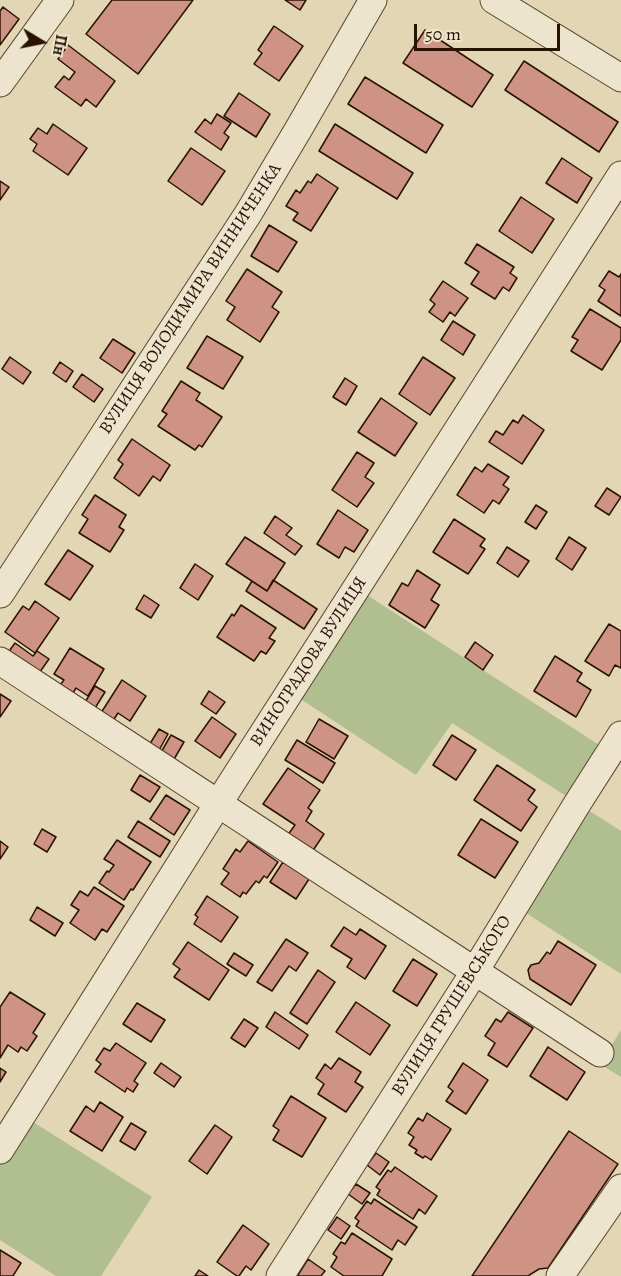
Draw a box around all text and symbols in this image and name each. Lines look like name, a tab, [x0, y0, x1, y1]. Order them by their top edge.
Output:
north arrow	[12, 12, 72, 72]
scale bar	[417, 12, 562, 50]
text: 50 m	[425, 22, 461, 46]
text: Пн	[47, 33, 72, 57]
street label: ВУЛИЦЯ ВОЛОДИМИРА ВИННИЧЕНКА	[95, 160, 287, 438]
street label: ВИНОГРАДОВА ВУЛИЦЯ	[246, 573, 372, 751]
street label: ВУЛИЦЯ ГРУШЕВСЬКОГО	[388, 912, 516, 1100]

